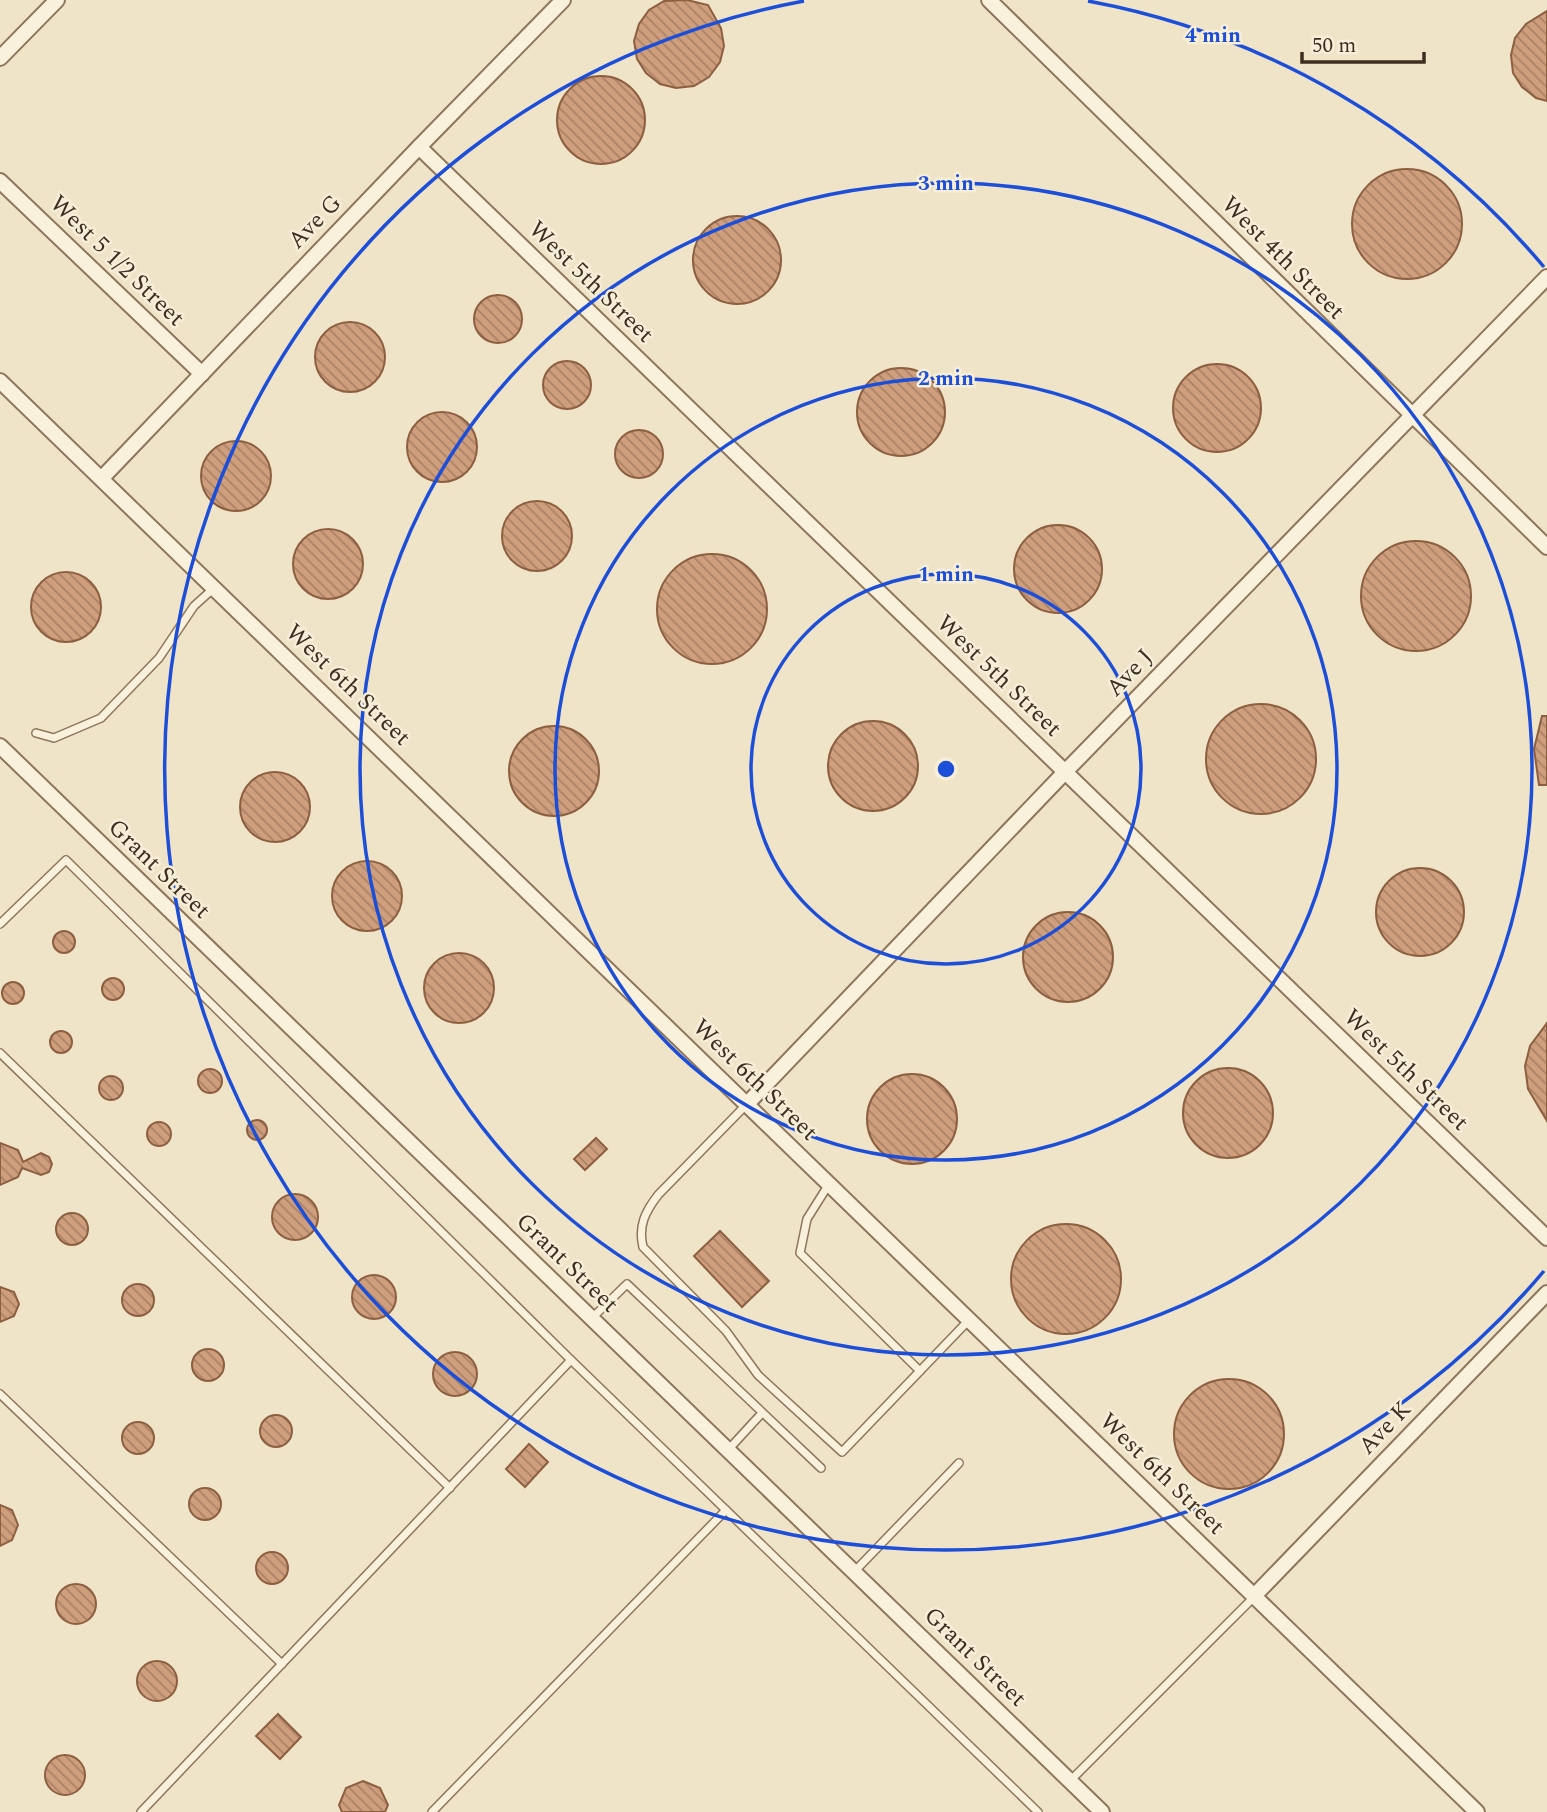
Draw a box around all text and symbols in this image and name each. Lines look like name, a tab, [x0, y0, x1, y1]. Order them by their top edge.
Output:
text: 4 min	[1185, 20, 1241, 52]
scale bar	[1302, 21, 1424, 65]
text: 50 m	[1312, 30, 1356, 62]
text: 3 min	[918, 168, 974, 200]
street label: Ave G	[280, 186, 350, 258]
street label: West 5 1/2 Street	[41, 187, 193, 335]
street label: West 4th Street	[1213, 188, 1353, 328]
street label: West 5th Street	[520, 213, 662, 351]
text: 2 min	[918, 363, 974, 395]
text: 1 min	[918, 559, 974, 591]
street label: West 5th Street	[928, 607, 1070, 745]
street label: West 6th Street	[277, 616, 419, 754]
street label: Ave J	[1098, 641, 1162, 705]
centre of rings	[934, 757, 958, 781]
street label: Grant Street	[99, 810, 219, 928]
street label: West 5th Street	[1335, 1001, 1477, 1139]
street label: West 6th Street	[684, 1011, 826, 1149]
street label: Grant Street	[507, 1204, 627, 1322]
street label: Ave K	[1350, 1393, 1420, 1463]
street label: West 6th Street	[1091, 1405, 1233, 1543]
street label: Grant Street	[915, 1598, 1035, 1716]

